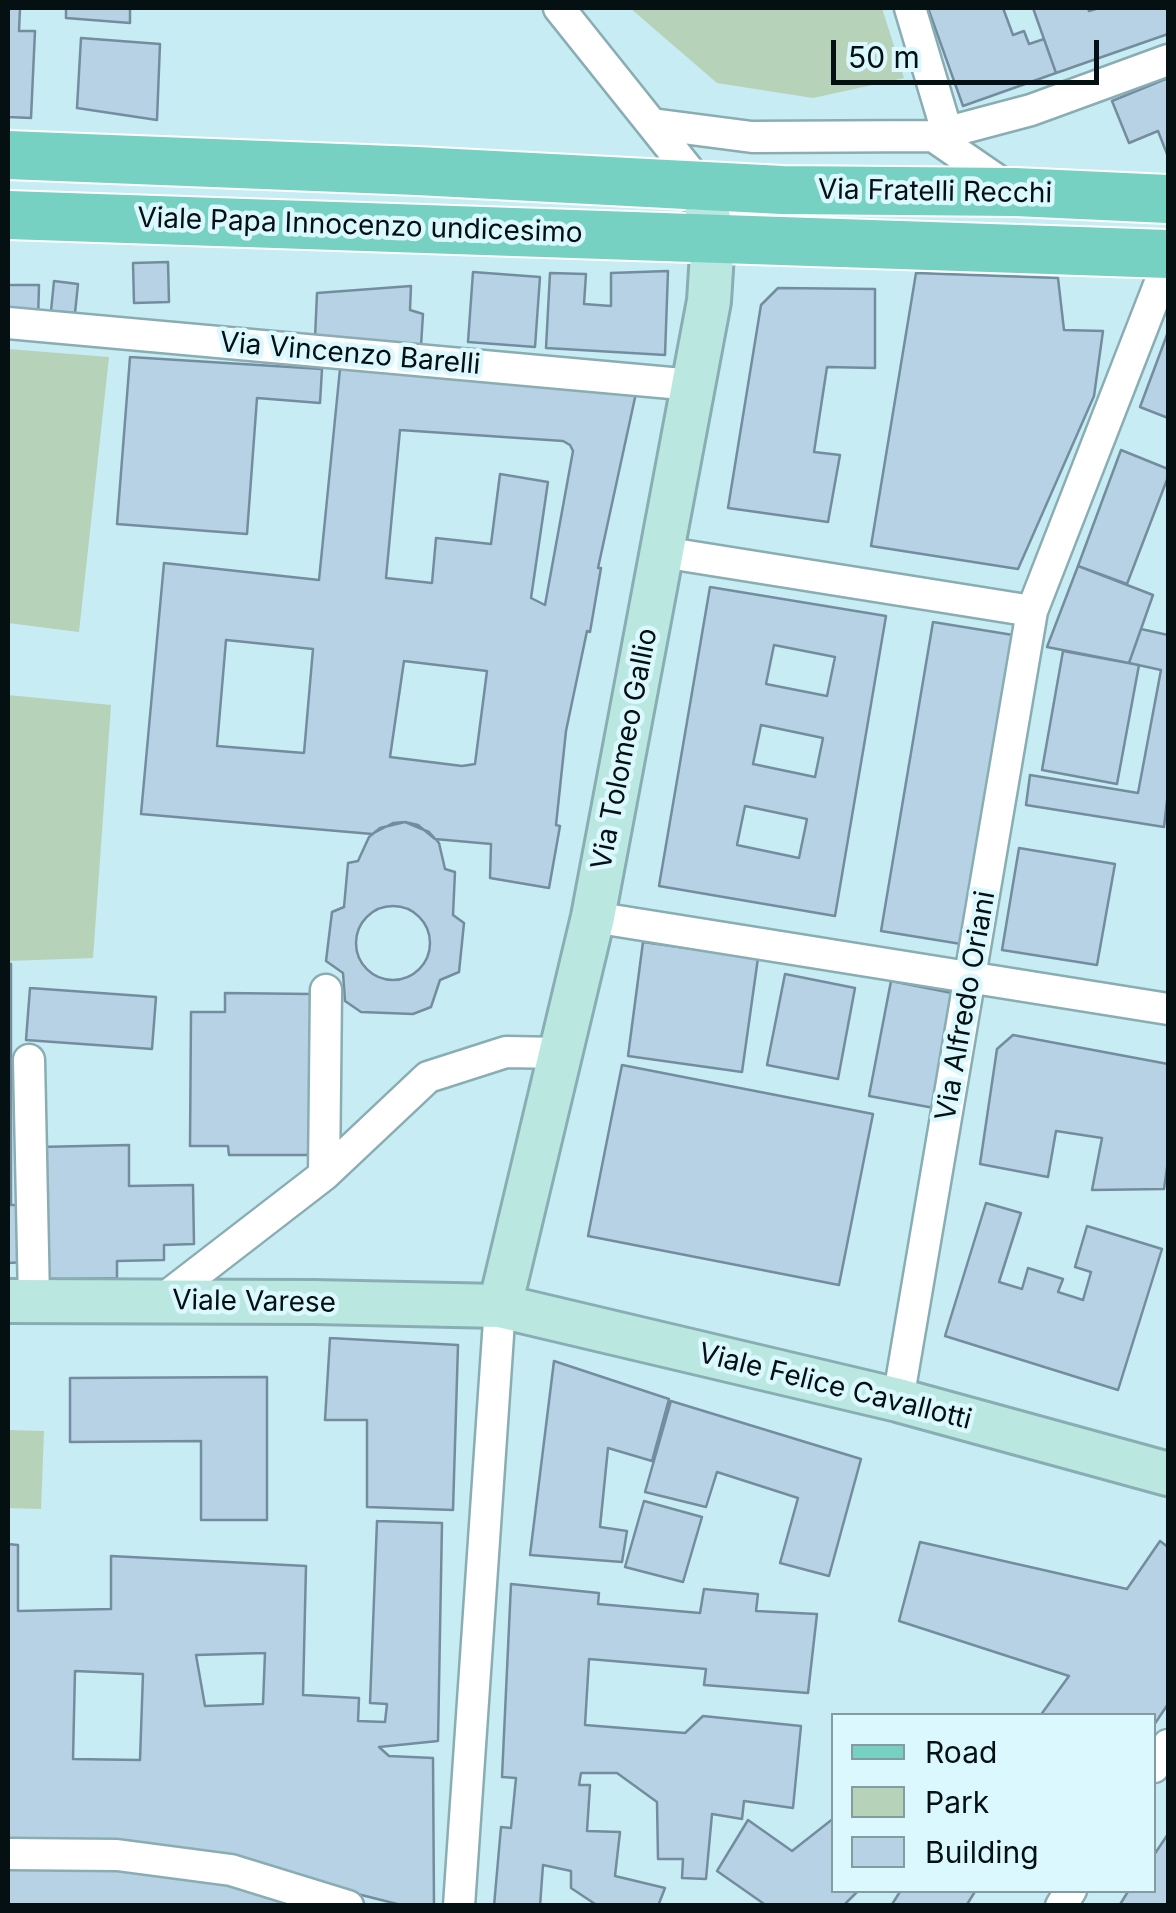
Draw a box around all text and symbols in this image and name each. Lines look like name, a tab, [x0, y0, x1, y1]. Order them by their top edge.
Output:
scale bar	[836, 20, 1104, 82]
text: 50 m	[848, 39, 920, 75]
street label: Via Fratelli Recchi	[818, 173, 1052, 211]
street label: Viale Papa Innocenzo undicesimo	[137, 201, 583, 251]
street label: Via Vincenzo Barelli	[218, 326, 482, 382]
street label: Via Tolomeo Gallio	[585, 625, 665, 873]
street label: Via Alfredo Oriani	[929, 889, 1003, 1123]
street label: Viale Varese	[172, 1284, 336, 1320]
street label: Viale Felice Cavallotti	[695, 1337, 975, 1437]
legend	[831, 1713, 1156, 1893]
text: Road	[925, 1734, 997, 1770]
text: Park	[925, 1784, 989, 1820]
text: Building	[925, 1834, 1039, 1870]

